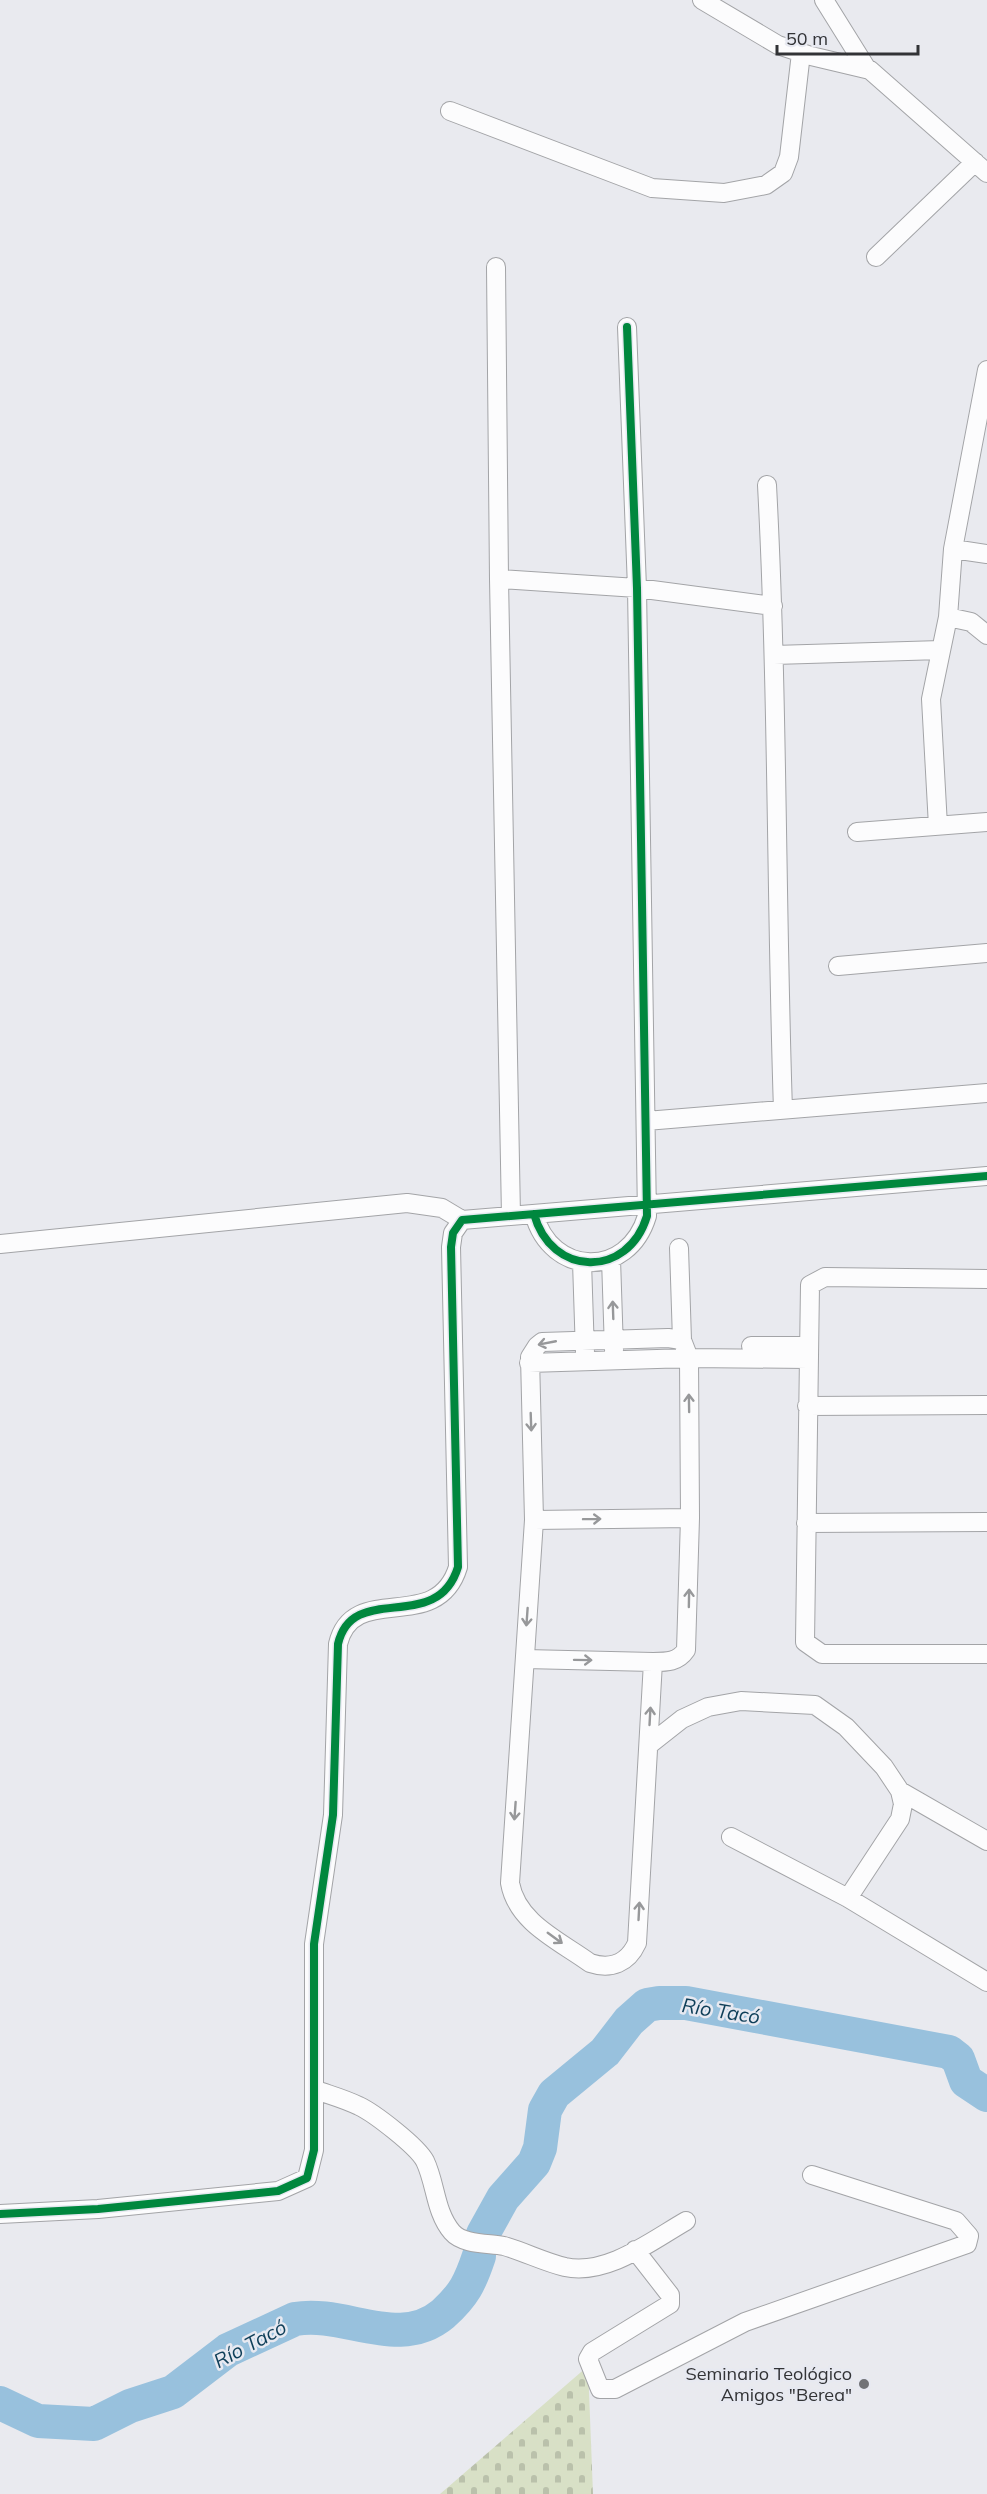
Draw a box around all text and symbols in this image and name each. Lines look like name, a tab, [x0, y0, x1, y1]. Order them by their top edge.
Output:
scale bar	[777, 18, 918, 56]
text: 50 m	[786, 27, 828, 50]
one-way arrow	[607, 1300, 618, 1320]
one-way arrow	[538, 1338, 557, 1349]
one-way arrow	[683, 1394, 695, 1414]
one-way arrow	[525, 1411, 537, 1431]
one-way arrow	[582, 1513, 602, 1525]
one-way arrow	[683, 1589, 695, 1609]
one-way arrow	[522, 1606, 533, 1626]
one-way arrow	[573, 1654, 593, 1666]
one-way arrow	[645, 1707, 656, 1727]
one-way arrow	[509, 1801, 520, 1821]
one-way arrow	[634, 1901, 645, 1921]
one-way arrow	[547, 1932, 563, 1944]
water label: Río Tacó	[680, 1992, 762, 2029]
water label: Río Tacó	[209, 2314, 290, 2373]
place label: Seminario Teológico Amigos "Berea"	[685, 2362, 852, 2406]
marker: Seminario Teológico Amigos "Berea"	[857, 2377, 871, 2391]

